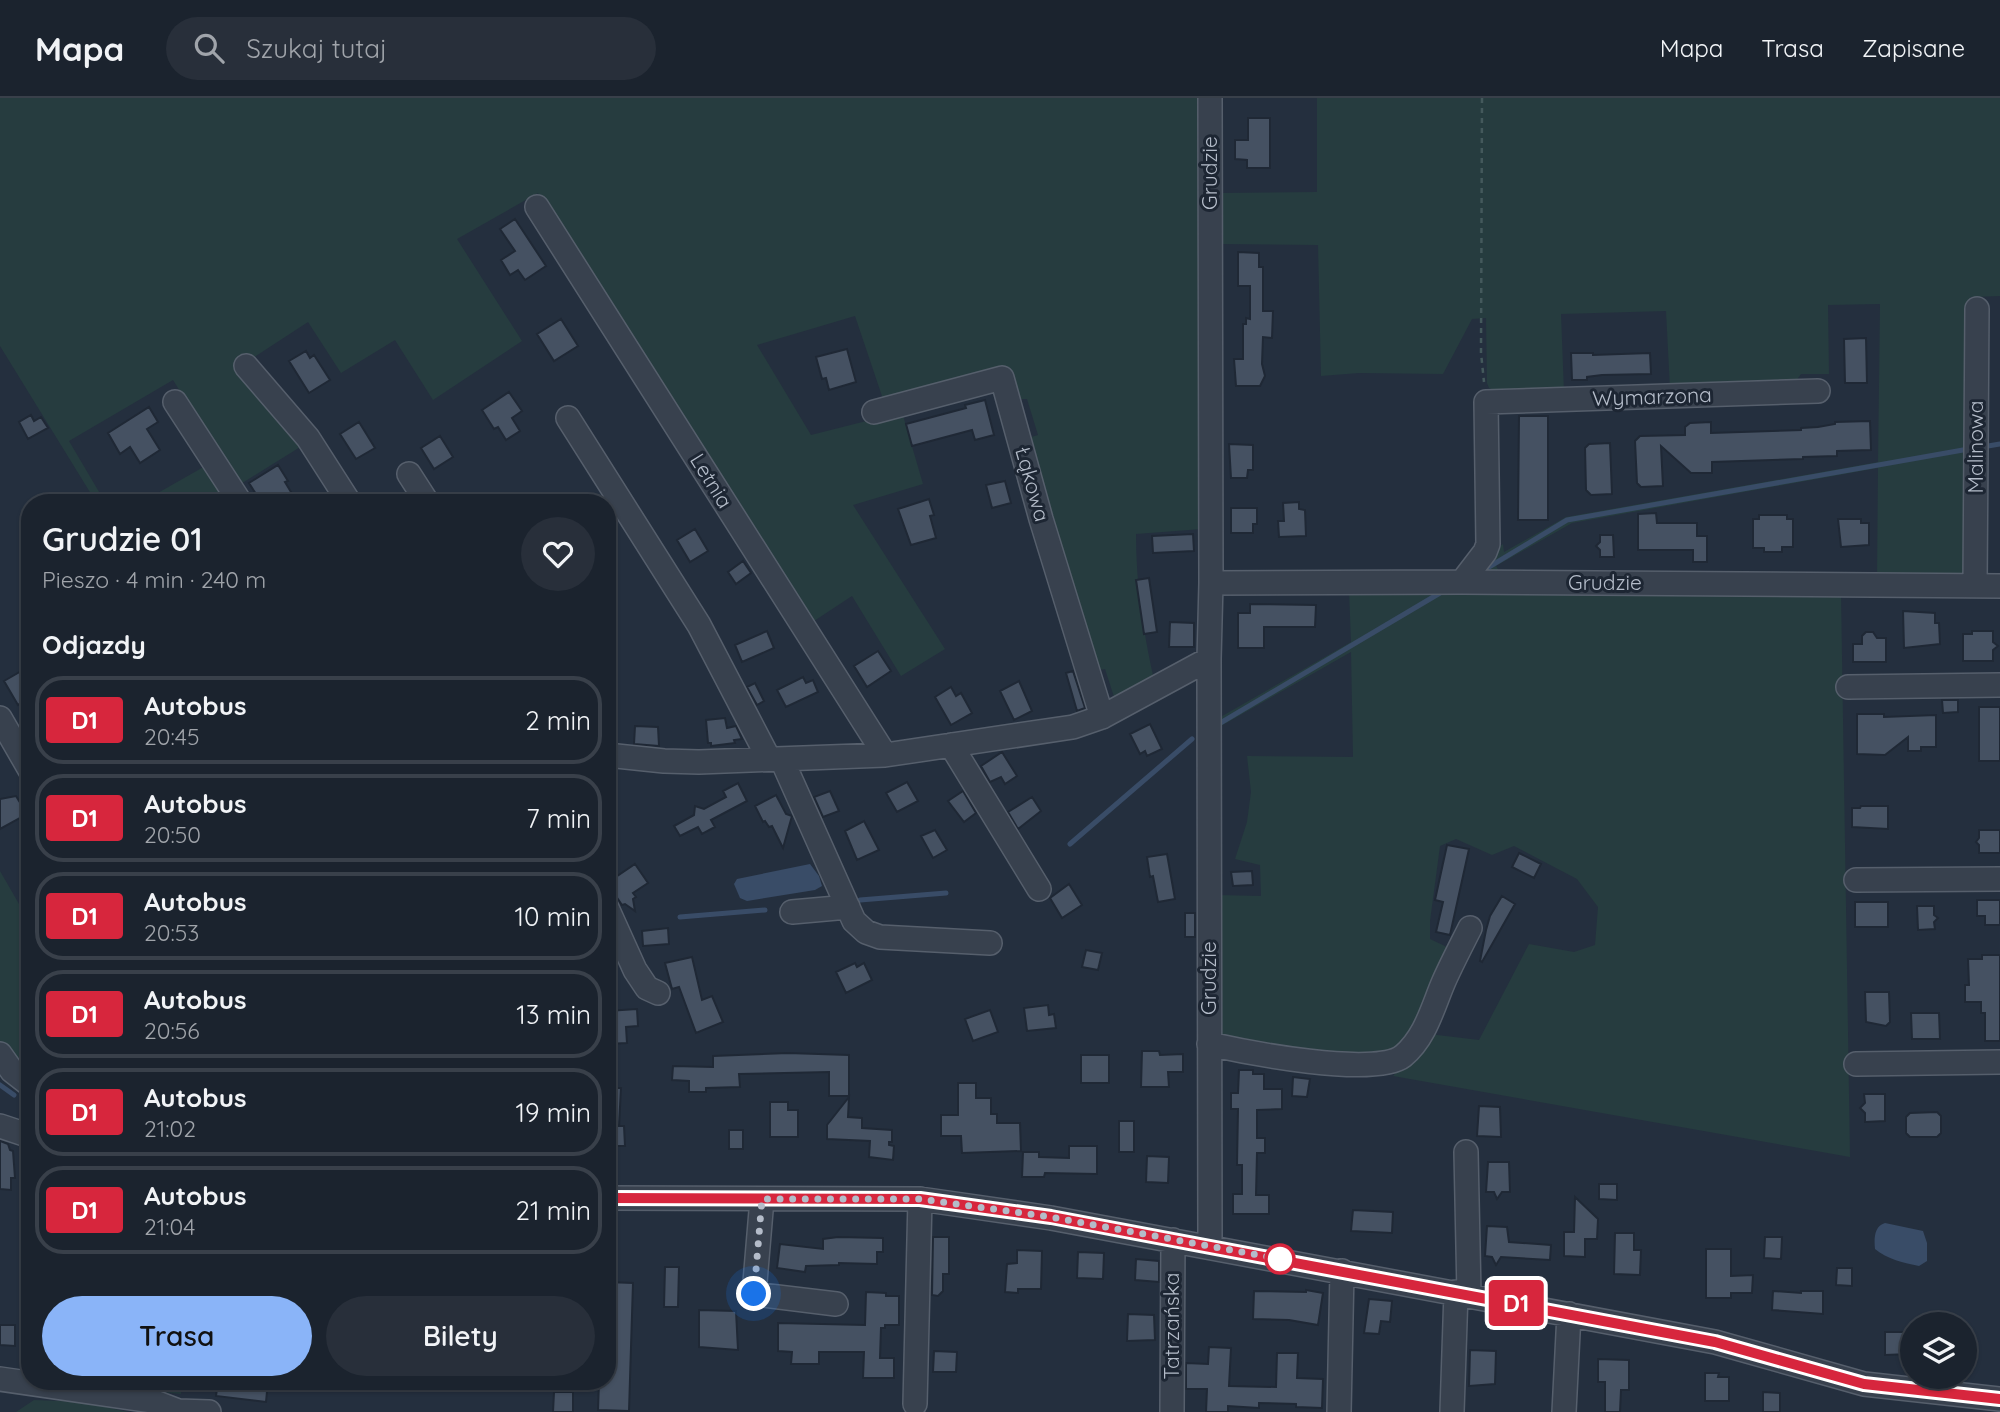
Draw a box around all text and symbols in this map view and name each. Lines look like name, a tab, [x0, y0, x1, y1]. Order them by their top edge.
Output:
search box	[166, 17, 656, 80]
text: Mapa	[35, 28, 124, 69]
icon: search	[190, 29, 228, 67]
text: Szukaj tutaj	[246, 32, 387, 65]
text: Mapa	[1660, 33, 1723, 63]
text: Trasa	[1761, 33, 1824, 63]
text: Zapisane	[1862, 33, 1965, 63]
street label: Grudzie	[1196, 136, 1222, 210]
street label: Wymarzona	[1592, 381, 1712, 411]
street label: Malinowa	[1962, 401, 1988, 493]
street label: Łąkowa	[1010, 443, 1056, 524]
street label: Letnia	[685, 448, 739, 513]
button: heart	[521, 517, 595, 591]
text: Grudzie 01	[42, 518, 203, 559]
text: Pieszo · 4 min · 240 m	[42, 565, 266, 594]
street label: Grudzie	[1568, 569, 1642, 595]
text: Odjazdy	[42, 628, 146, 661]
text: Autobus	[144, 689, 246, 722]
text: 2 min	[525, 704, 591, 737]
text: D1	[71, 705, 98, 735]
text: 20:45	[144, 722, 200, 751]
text: Autobus	[144, 787, 246, 820]
text: 7 min	[526, 802, 591, 835]
text: D1	[71, 803, 98, 833]
text: 20:50	[144, 820, 201, 849]
text: Autobus	[144, 885, 246, 918]
text: 10 min	[515, 900, 591, 933]
text: D1	[71, 901, 98, 931]
text: 20:53	[144, 918, 199, 947]
street label: Grudzie	[1195, 941, 1221, 1015]
text: Autobus	[144, 983, 246, 1016]
text: 13 min	[516, 998, 591, 1031]
text: D1	[71, 999, 98, 1029]
text: 20:56	[144, 1016, 200, 1045]
text: Autobus	[144, 1081, 246, 1114]
text: 19 min	[515, 1096, 591, 1129]
text: D1	[71, 1097, 98, 1127]
text: 21:02	[144, 1114, 196, 1143]
text: Autobus	[144, 1179, 246, 1212]
text: 21 min	[516, 1194, 591, 1227]
text: D1	[71, 1195, 98, 1225]
text: 21:04	[144, 1212, 195, 1241]
unlabelled marker	[1265, 1244, 1295, 1274]
street label: Tatrzańska	[1158, 1272, 1184, 1380]
your location	[736, 1276, 771, 1311]
line badge: D1	[1484, 1280, 1548, 1326]
text: D1	[1503, 1288, 1529, 1318]
button: Trasa	[42, 1296, 312, 1376]
button: Bilety	[326, 1296, 595, 1376]
map controls	[1900, 1312, 1977, 1389]
button: layers	[1900, 1312, 1977, 1389]

